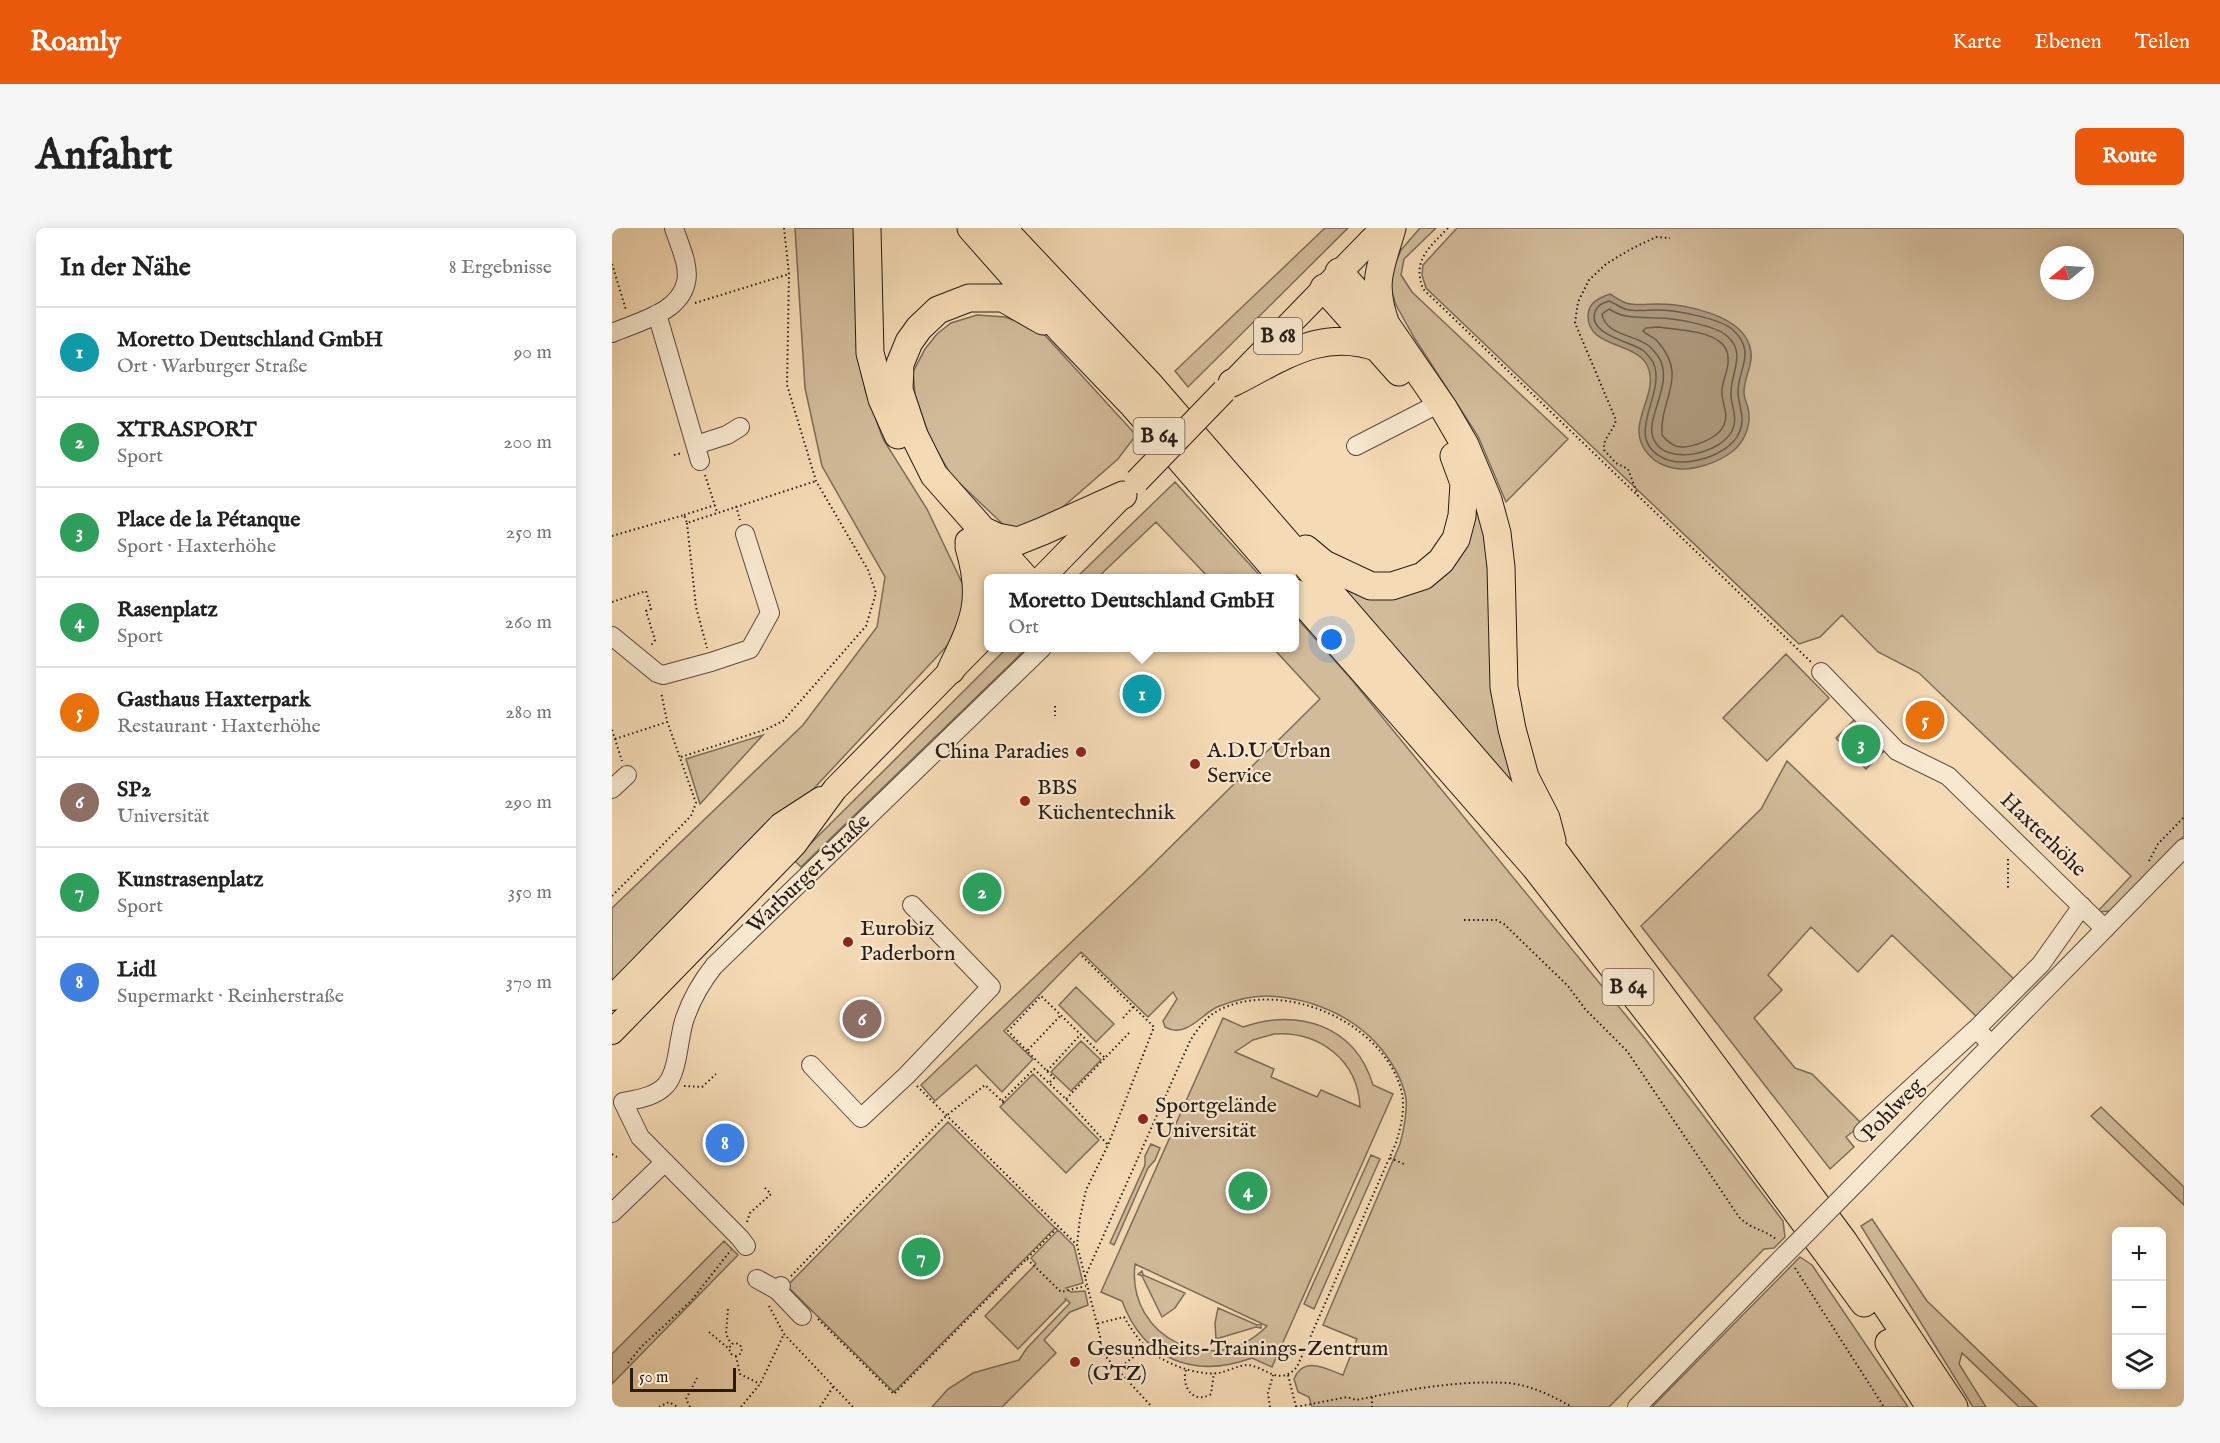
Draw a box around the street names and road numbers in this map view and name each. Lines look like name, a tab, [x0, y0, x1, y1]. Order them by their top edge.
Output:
road number: B 68	[1254, 318, 1302, 354]
road number: B 64	[1134, 418, 1184, 454]
street label: Haxterhöhe	[1994, 787, 2092, 883]
street label: Warburger Straße	[741, 808, 877, 940]
road number: B 64	[1602, 969, 1654, 1005]
street label: Pohlweg	[1856, 1072, 1931, 1148]

